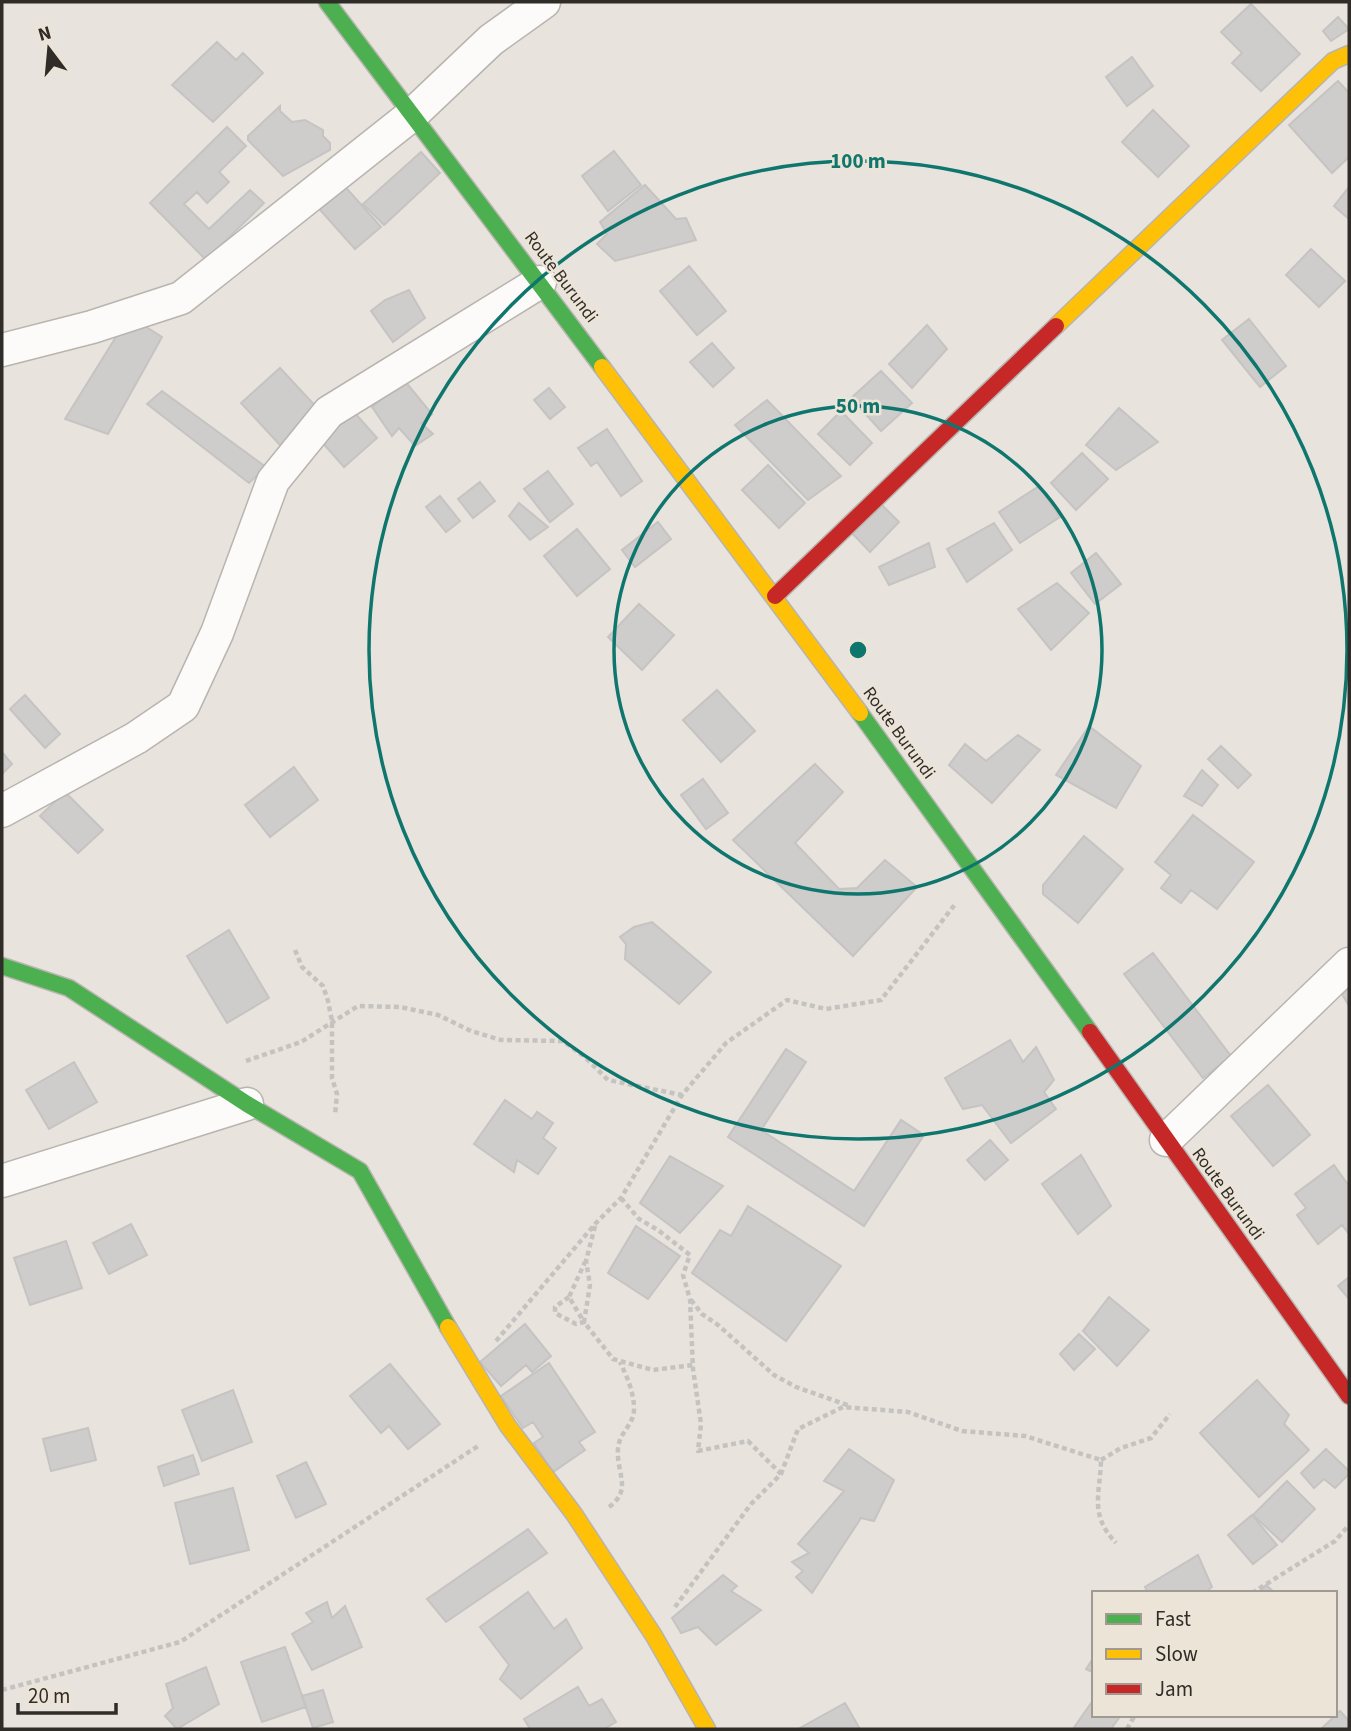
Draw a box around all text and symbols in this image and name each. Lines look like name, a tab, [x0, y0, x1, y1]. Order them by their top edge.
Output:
north arrow	[14, 14, 84, 84]
text: N	[35, 19, 55, 49]
text: 100 m	[830, 146, 886, 176]
street label: Route Burundi	[518, 226, 604, 328]
text: 50 m	[836, 391, 880, 421]
centre of rings	[846, 638, 870, 662]
street label: Route Burundi	[857, 682, 941, 784]
street label: Route Burundi	[1186, 1143, 1270, 1245]
legend	[1092, 1591, 1337, 1717]
text: Fast	[1155, 1604, 1191, 1634]
text: Slow	[1155, 1639, 1198, 1669]
scale bar	[18, 1672, 116, 1716]
text: Jam	[1155, 1674, 1193, 1704]
text: 20 m	[28, 1681, 70, 1711]

